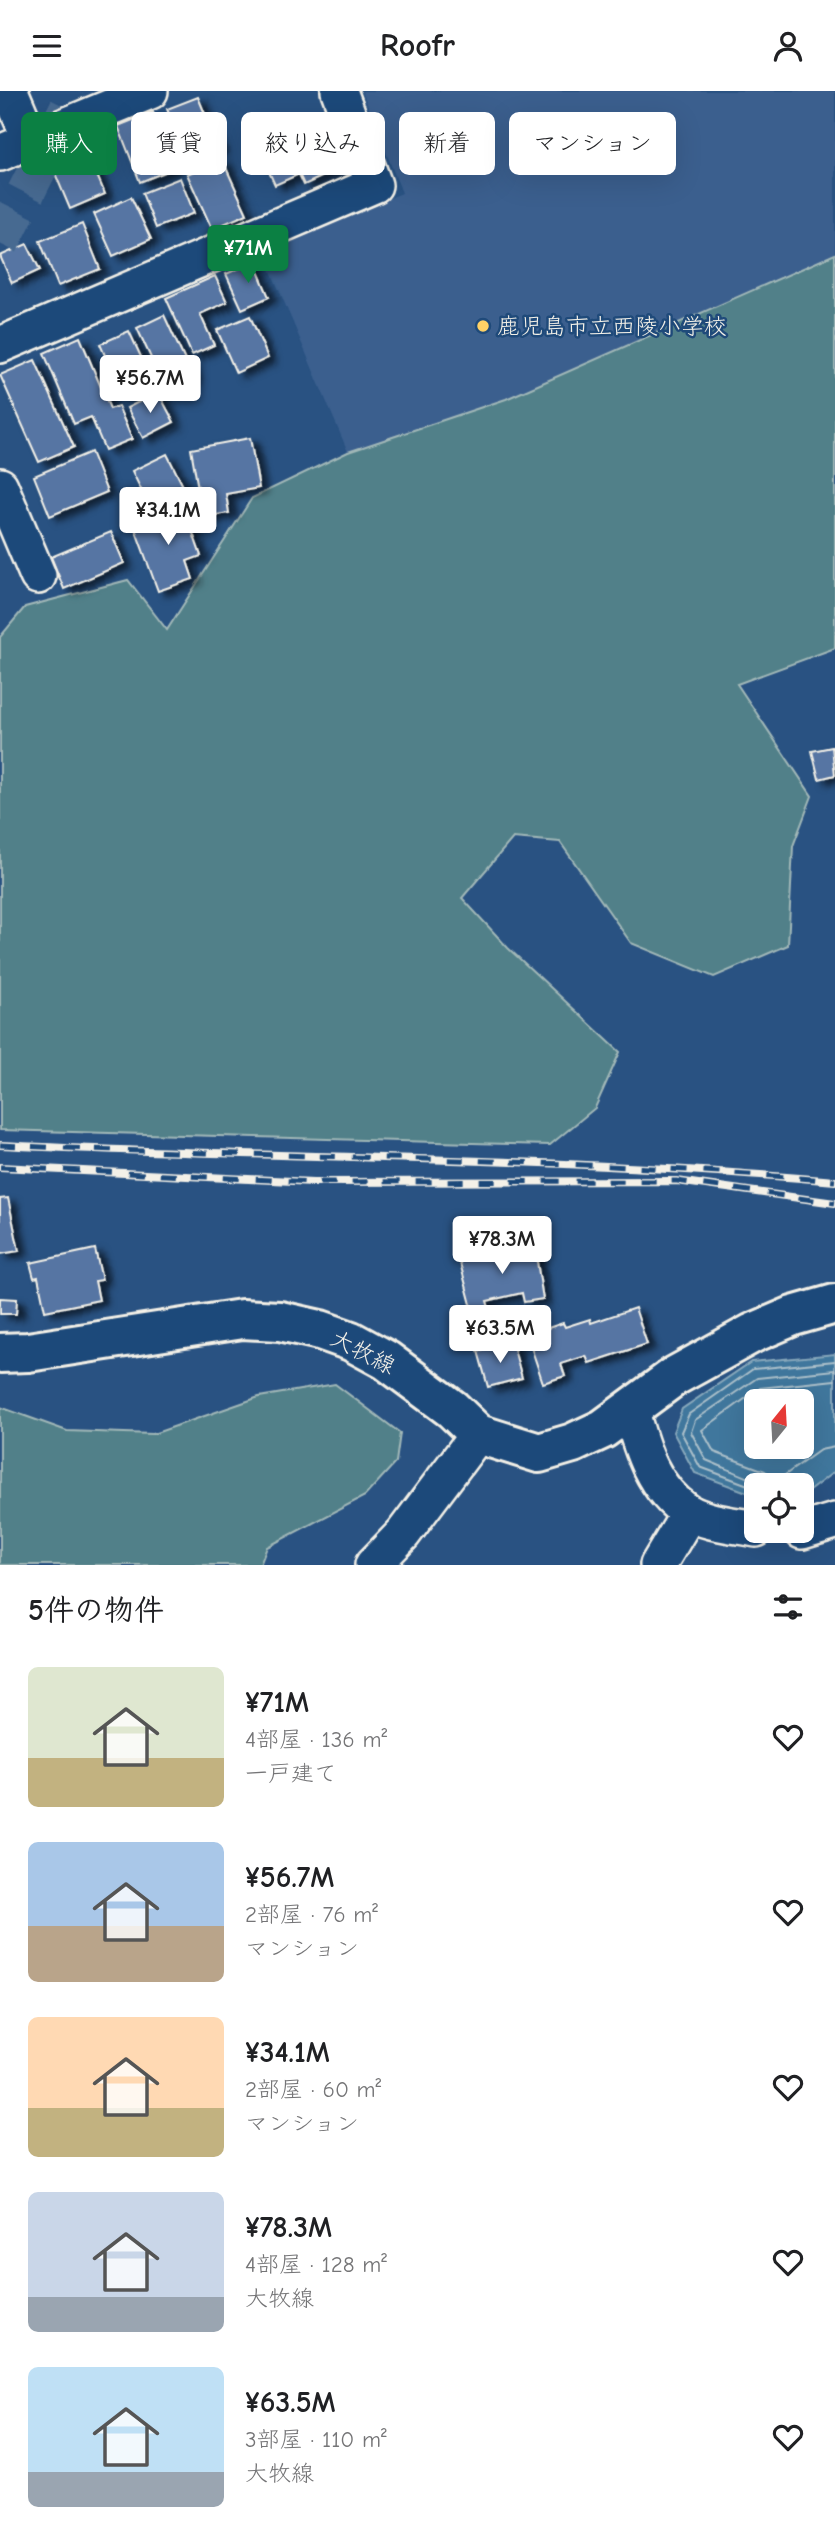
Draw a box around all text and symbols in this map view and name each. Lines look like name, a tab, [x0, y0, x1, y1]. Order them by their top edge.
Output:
icon: menu	[28, 27, 66, 65]
text: Roofr	[380, 27, 455, 64]
icon: person	[769, 27, 807, 65]
chip: 購入	[21, 112, 117, 175]
chip: 賃貸	[131, 112, 227, 175]
chip: 絞り込み	[241, 112, 385, 175]
chip: 新着	[399, 112, 495, 175]
chip: マンション	[509, 112, 676, 175]
pin: ¥71M	[207, 225, 289, 285]
text: ¥71M	[223, 234, 273, 261]
place label: 鹿児島市立西陵小学校	[497, 313, 727, 340]
marker: 鹿児島市立西陵小学校	[475, 318, 491, 334]
pin: ¥56.7M	[93, 355, 207, 415]
text: ¥56.7M	[116, 364, 184, 391]
pin: ¥34.1M	[111, 487, 225, 547]
text: ¥34.1M	[135, 496, 201, 523]
pin: ¥78.3M	[445, 1217, 559, 1276]
text: ¥78.3M	[469, 1225, 535, 1252]
pin: ¥63.5M	[443, 1305, 557, 1365]
text: ¥63.5M	[465, 1314, 535, 1341]
street label: 大牧線	[326, 1324, 400, 1380]
north arrow	[744, 1389, 814, 1459]
map controls	[744, 1389, 814, 1543]
button: locate	[744, 1473, 814, 1543]
icon: filters	[769, 1588, 807, 1626]
text: 5件の物件	[28, 1593, 164, 1628]
text: ¥71M	[245, 1685, 309, 1720]
icon: home	[84, 1695, 168, 1779]
icon: heart	[769, 1718, 807, 1756]
text: 4部屋 · 136 m²	[245, 1726, 387, 1753]
text: 一戸建て	[245, 1760, 337, 1787]
text: ¥56.7M	[245, 1860, 335, 1895]
icon: home	[84, 1870, 168, 1954]
icon: heart	[769, 1893, 807, 1931]
text: 2部屋 · 76 m²	[245, 1901, 378, 1928]
text: マンション	[245, 1935, 359, 1962]
text: ¥34.1M	[245, 2035, 330, 2070]
icon: home	[84, 2045, 168, 2129]
icon: heart	[769, 2068, 807, 2106]
text: 2部屋 · 60 m²	[245, 2076, 381, 2103]
text: マンション	[245, 2110, 359, 2137]
text: ¥78.3M	[245, 2210, 332, 2245]
icon: home	[84, 2220, 168, 2304]
icon: heart	[769, 2243, 807, 2281]
text: 4部屋 · 128 m²	[245, 2251, 387, 2278]
text: 大牧線	[245, 2285, 314, 2312]
text: ¥63.5M	[245, 2385, 336, 2420]
icon: home	[84, 2395, 168, 2479]
icon: heart	[769, 2418, 807, 2456]
text: 3部屋 · 110 m²	[245, 2426, 387, 2453]
text: 大牧線	[245, 2460, 314, 2487]

